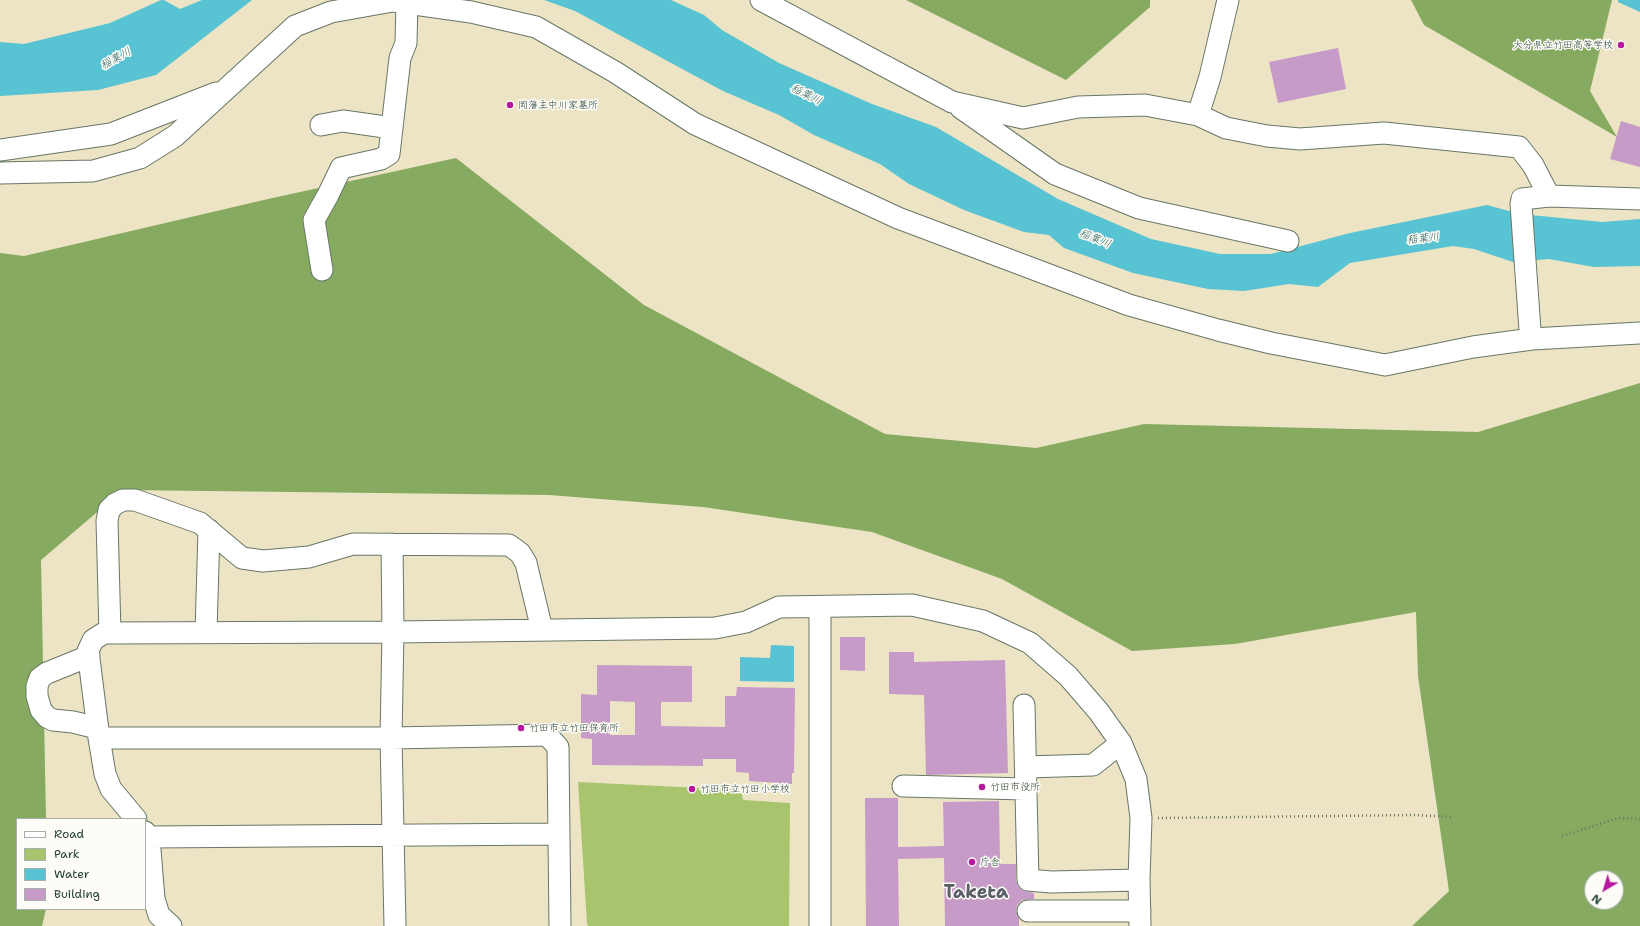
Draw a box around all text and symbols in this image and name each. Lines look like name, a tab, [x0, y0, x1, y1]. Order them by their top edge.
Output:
place label: 大分県立竹田高等学校	[1513, 39, 1613, 51]
marker: 大分県立竹田高等学校	[1616, 40, 1626, 50]
water label: 稲葉川	[98, 45, 134, 73]
water label: 稲葉川	[788, 82, 824, 108]
place label: 岡藩主中川家墓所	[518, 99, 598, 111]
marker: 岡藩主中川家墓所	[505, 100, 515, 110]
water label: 稲葉川	[1077, 227, 1113, 251]
water label: 稲葉川	[1406, 230, 1440, 248]
place label: 竹田市立竹田保育所	[529, 722, 619, 734]
marker: 竹田市立竹田保育所	[516, 723, 526, 733]
place label: 竹田市役所	[990, 781, 1040, 793]
marker: 竹田市役所	[977, 782, 987, 792]
place label: 竹田市立竹田小学校	[700, 783, 790, 795]
marker: 竹田市立竹田小学校	[687, 784, 697, 794]
legend	[16, 818, 146, 910]
text: Road	[54, 826, 84, 842]
text: Park	[54, 846, 80, 862]
place label: 庁舎	[980, 856, 1000, 868]
marker: 庁舎	[967, 857, 977, 867]
text: Water	[54, 866, 89, 882]
north arrow	[1584, 870, 1624, 910]
district label: Taketa	[944, 882, 1008, 904]
text: Building	[54, 886, 100, 902]
text: N	[1589, 890, 1605, 908]

